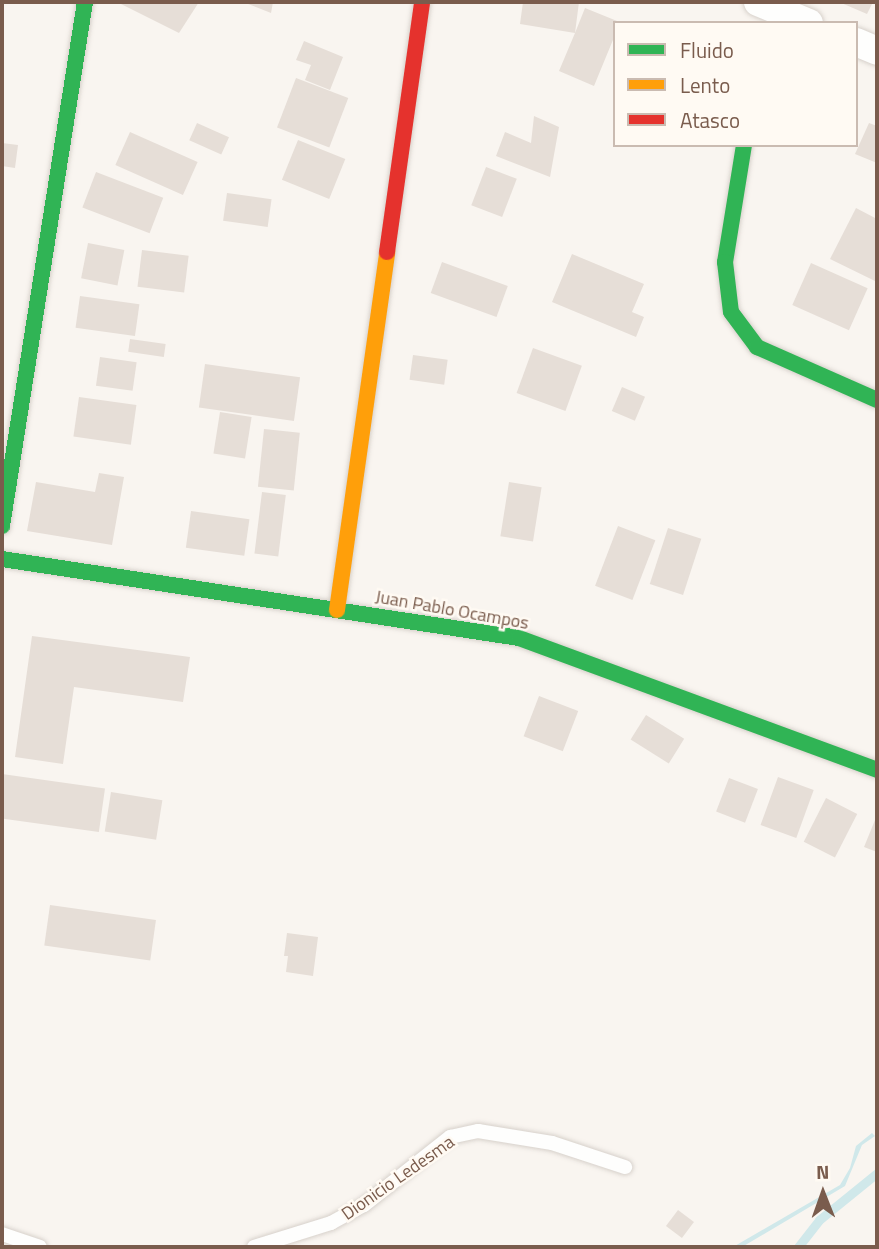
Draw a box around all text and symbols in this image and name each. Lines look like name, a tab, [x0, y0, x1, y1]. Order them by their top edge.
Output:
legend	[613, 21, 858, 147]
text: Fluido	[680, 34, 734, 66]
text: Lento	[680, 69, 730, 101]
text: Atasco	[680, 104, 740, 136]
street label: Juan Pablo Ocampos	[374, 586, 530, 634]
street label: Dionicio Ledesma	[338, 1131, 458, 1225]
text: N	[816, 1157, 829, 1186]
north arrow	[788, 1158, 858, 1228]

